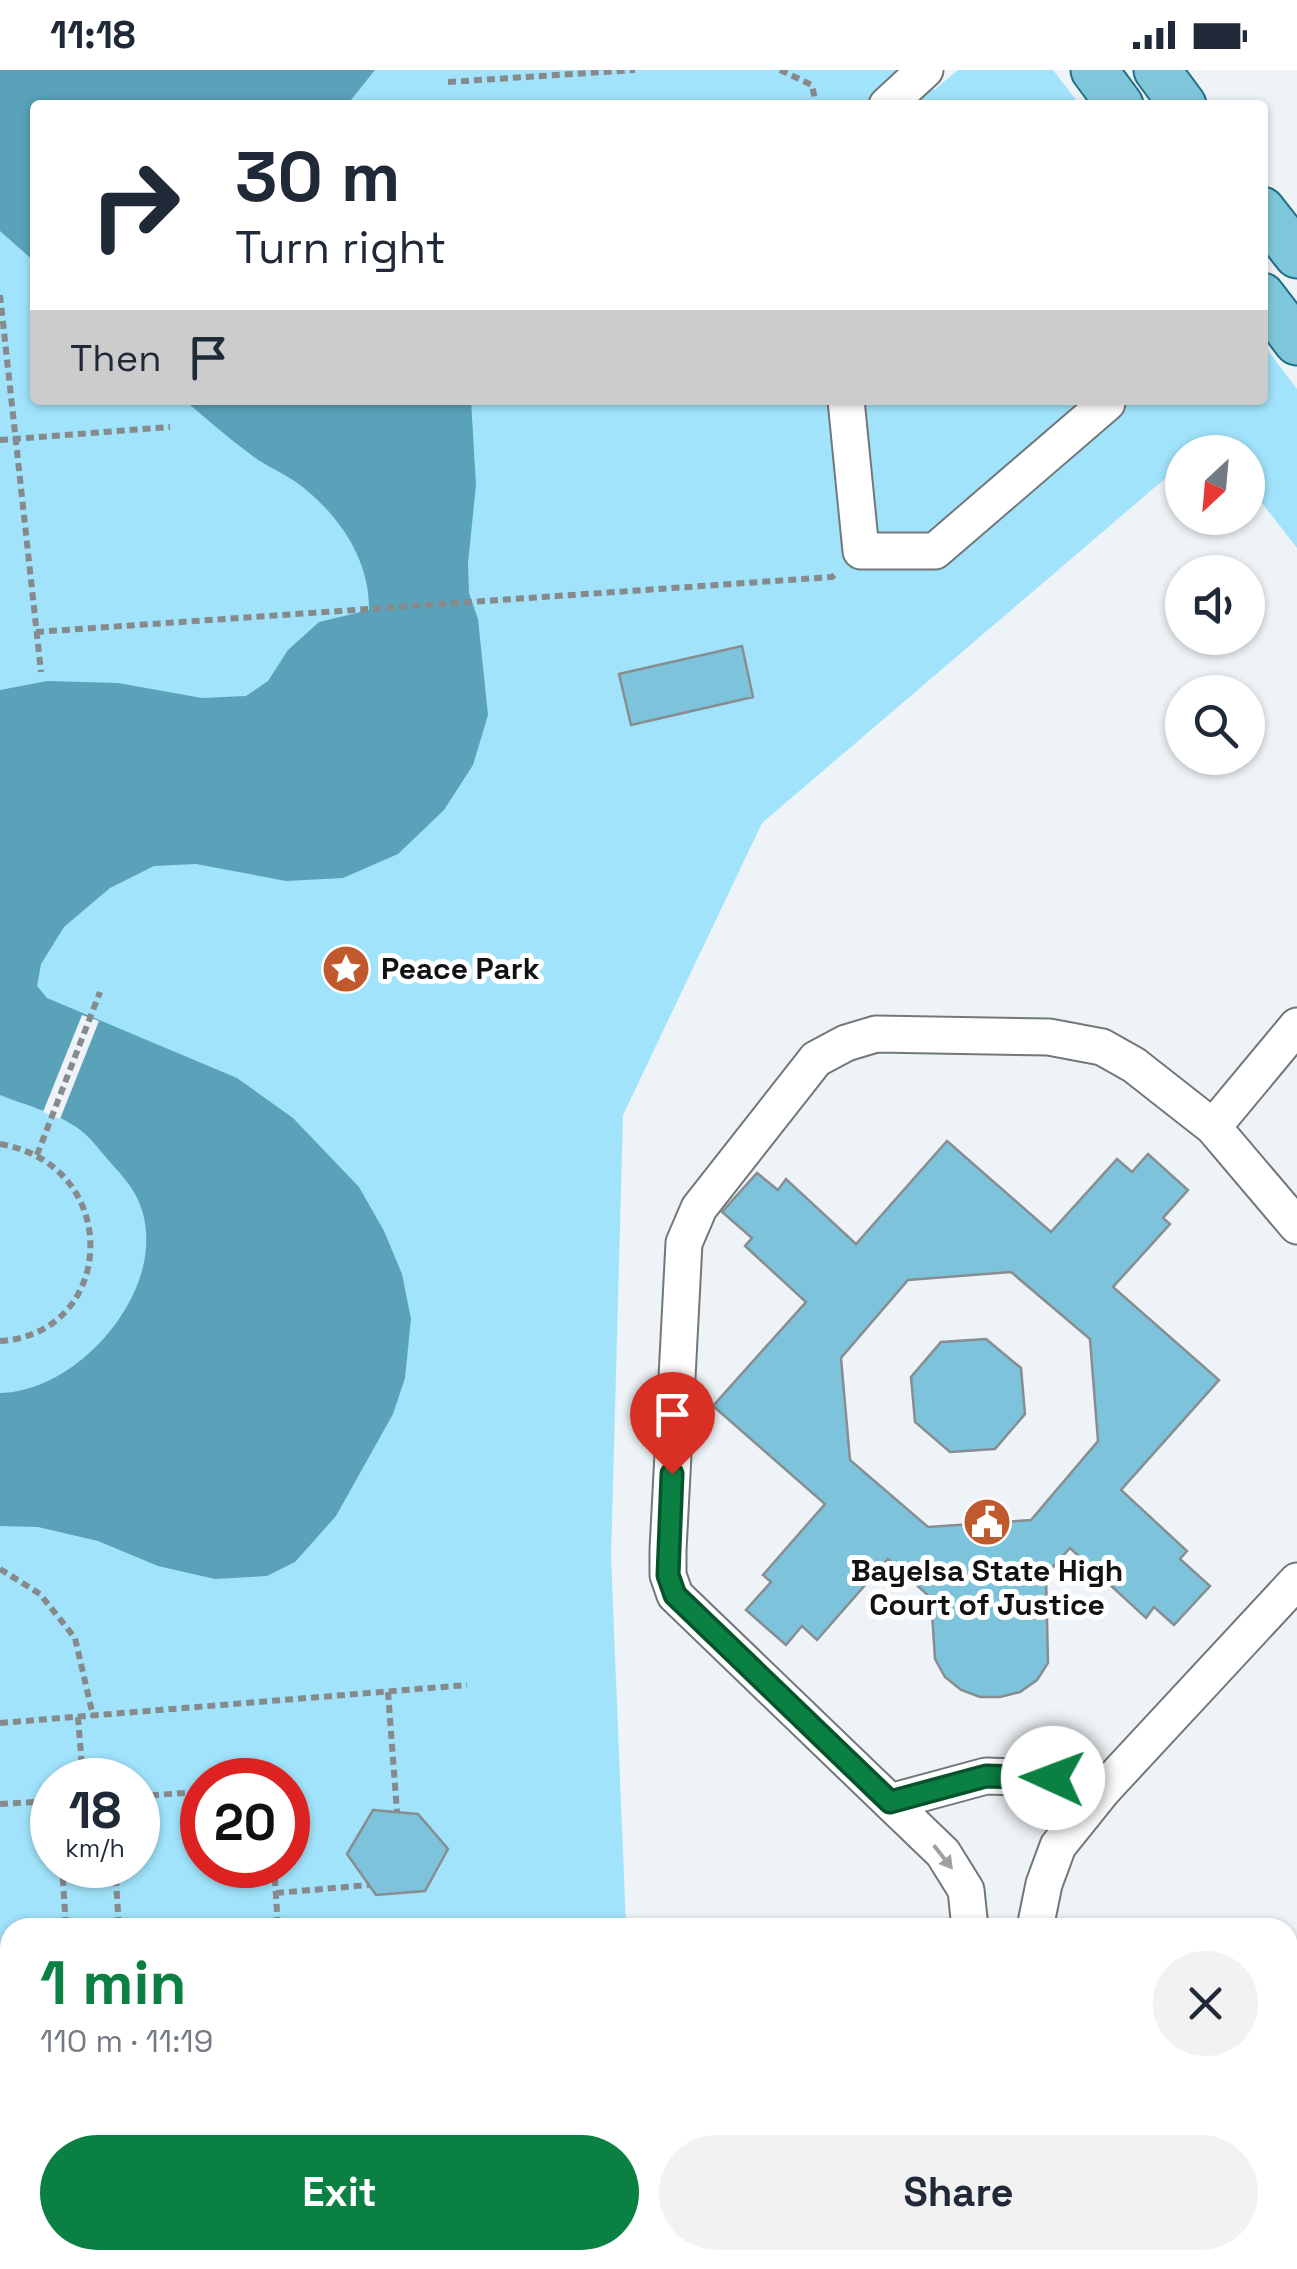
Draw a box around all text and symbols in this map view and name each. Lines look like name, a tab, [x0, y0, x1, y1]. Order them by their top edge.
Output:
text: 11:18	[50, 11, 136, 59]
text: 30 m	[235, 132, 400, 221]
icon: right	[70, 140, 200, 270]
text: Turn right	[235, 219, 446, 276]
icon: arrive	[181, 330, 236, 385]
text: Then	[70, 334, 161, 382]
north arrow	[1165, 435, 1265, 535]
map controls	[1165, 435, 1265, 775]
button: sound	[1165, 555, 1265, 655]
button: search	[1165, 675, 1265, 775]
place icon: Peace Park	[320, 943, 372, 995]
place label: Peace Park	[381, 949, 540, 988]
pin	[630, 1372, 715, 1475]
icon: arrive	[645, 1387, 700, 1442]
public building icon: Bayelsa State High Court of Justice	[961, 1496, 1013, 1548]
place label: Bayelsa State High Court of Justice	[851, 1551, 1123, 1624]
position arrow	[1001, 1726, 1105, 1830]
speed limit sign: 20	[180, 1758, 310, 1888]
text: 18	[69, 1779, 121, 1843]
text: km/h	[65, 1832, 125, 1864]
one-way arrow	[933, 1844, 954, 1870]
text: 1 min	[40, 1945, 187, 2022]
button: close	[1153, 1951, 1258, 2056]
text: 110 m · 11:19	[40, 2021, 213, 2061]
button: Exit	[40, 2135, 639, 2250]
button: Share	[659, 2135, 1258, 2250]

